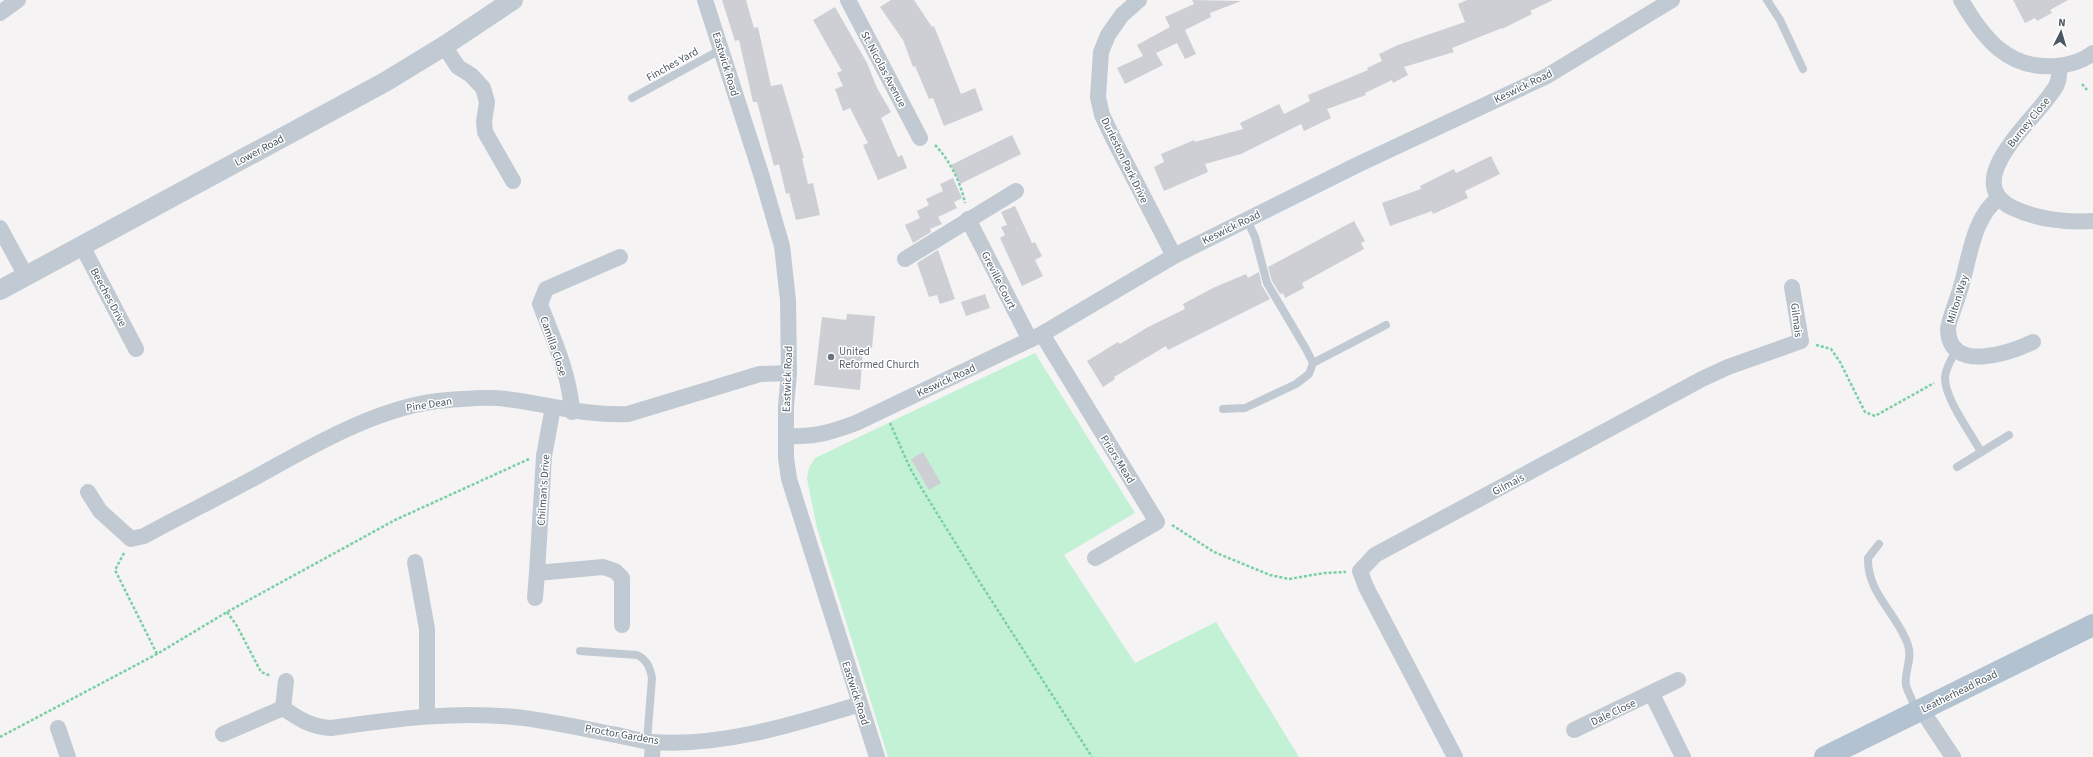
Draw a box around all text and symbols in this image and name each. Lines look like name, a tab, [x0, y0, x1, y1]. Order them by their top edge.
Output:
north arrow	[2041, 12, 2081, 52]
text: N	[2058, 15, 2066, 30]
street label: St. Nicolas Avenue	[857, 29, 910, 110]
street label: Eastwick Road	[709, 30, 742, 98]
street label: Finches Yard	[644, 44, 701, 85]
street label: Keswick Road	[1492, 66, 1555, 107]
street label: Burney Close	[2004, 94, 2054, 150]
street label: Durleston Park Drive	[1097, 115, 1152, 206]
street label: Lower Road	[232, 131, 287, 170]
street label: Keswick Road	[1200, 207, 1263, 248]
street label: Greville Court	[978, 249, 1020, 312]
street label: Beeches Drive	[87, 265, 131, 330]
street label: Milton Way	[1943, 273, 1972, 325]
street label: Gilmais	[1787, 302, 1806, 338]
street label: Camilla Close	[536, 314, 571, 378]
place label: United Reformed Church	[839, 344, 919, 372]
street label: Eastwick Road	[779, 346, 796, 412]
marker: United Reformed Church	[826, 352, 836, 362]
street label: Keswick Road	[914, 360, 978, 401]
street label: Pine Dean	[405, 393, 453, 416]
street label: Priors Mead	[1097, 432, 1138, 486]
street label: Chilman's Drive	[534, 453, 554, 526]
street label: Gilmais	[1490, 470, 1527, 499]
street label: Eastwick Road	[838, 659, 873, 727]
street label: Leatherhead Road	[1918, 666, 2000, 717]
street label: Dale Close	[1588, 695, 1639, 729]
street label: Proctor Gardens	[584, 721, 660, 748]

